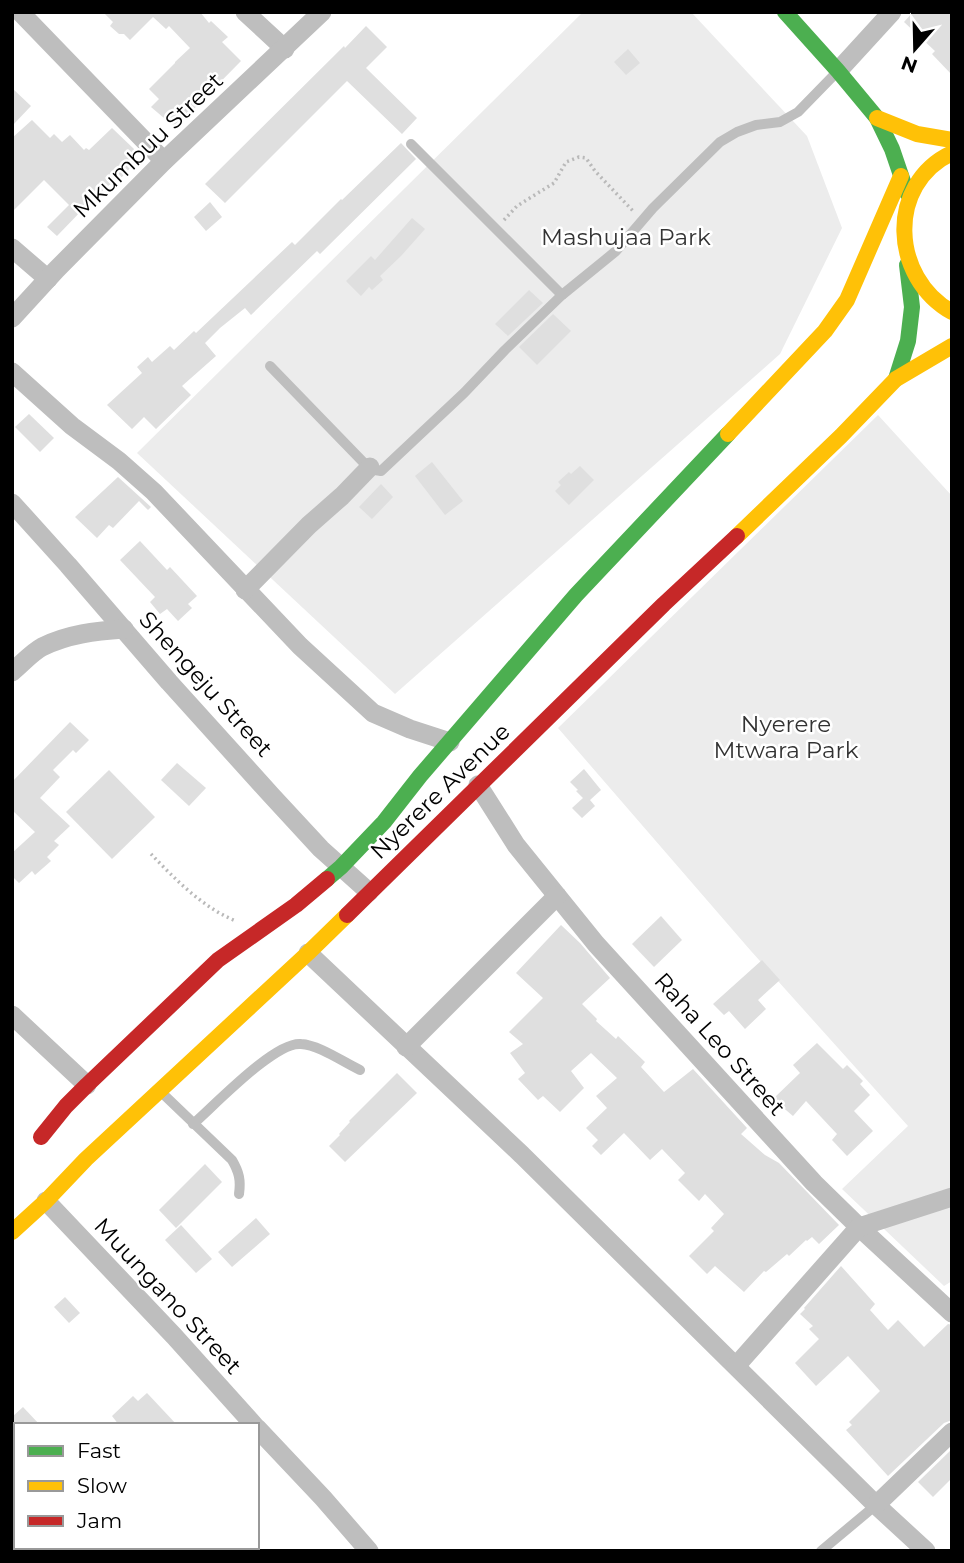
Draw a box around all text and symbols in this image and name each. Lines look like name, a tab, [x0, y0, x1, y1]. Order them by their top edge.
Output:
north arrow	[880, 14, 950, 84]
text: N	[898, 51, 921, 78]
street label: Mkumbuu Street	[67, 66, 229, 224]
park label: Mashujaa Park	[541, 223, 711, 251]
street label: Shengeju Street	[133, 606, 279, 762]
park label: Nyerere Mtwara Park	[714, 710, 859, 764]
street label: Nyerere Avenue	[364, 717, 516, 865]
street label: Raha Leo Street	[649, 967, 791, 1121]
street label: Muungano Street	[88, 1212, 248, 1380]
legend	[14, 1423, 259, 1549]
text: Fast	[77, 1438, 121, 1463]
text: Slow	[77, 1473, 127, 1498]
text: Jam	[76, 1508, 122, 1533]

